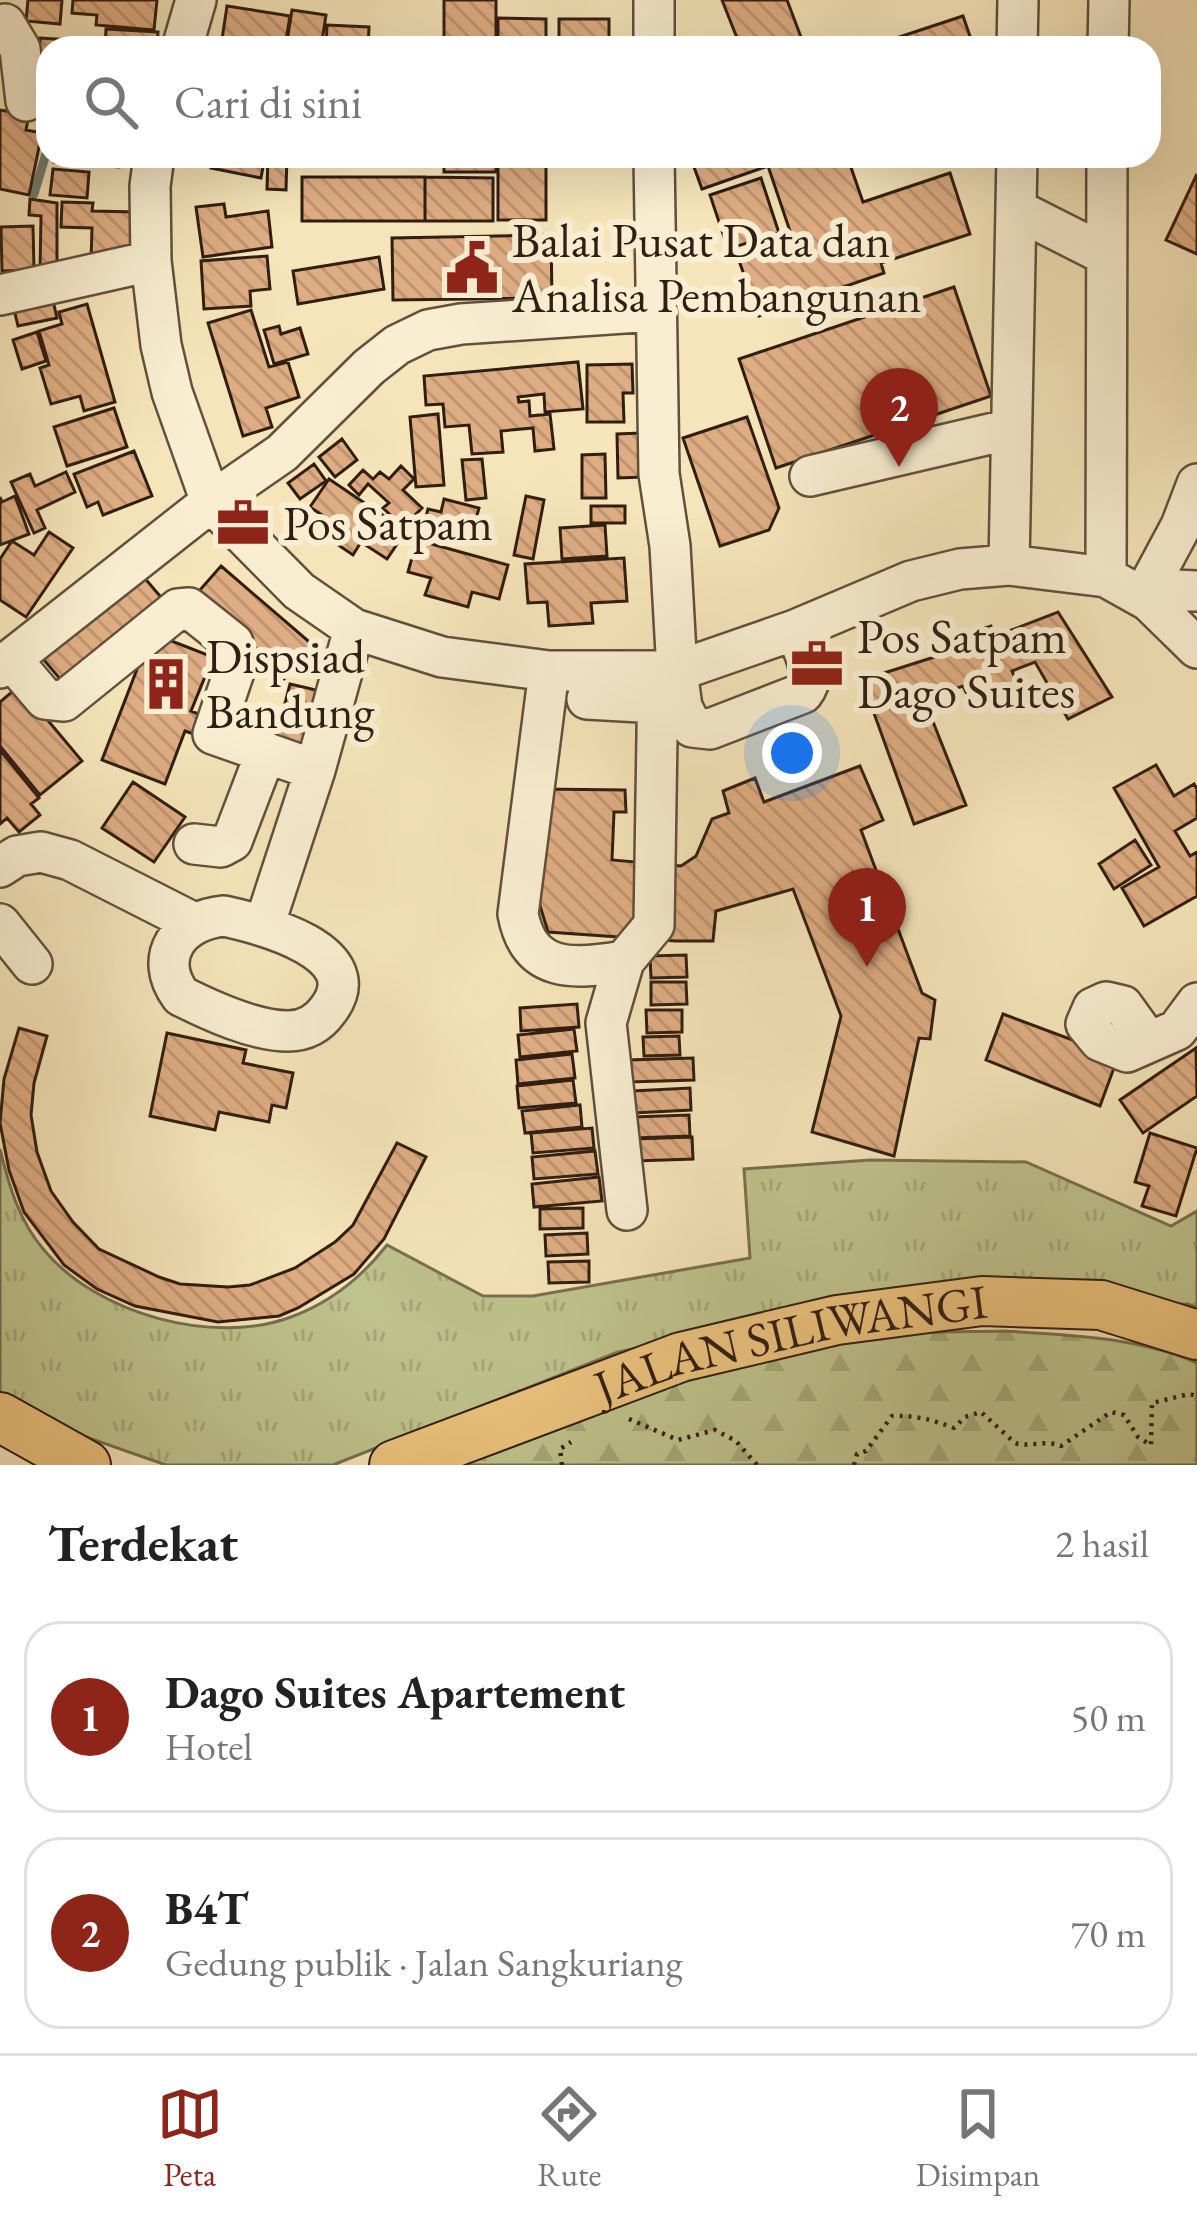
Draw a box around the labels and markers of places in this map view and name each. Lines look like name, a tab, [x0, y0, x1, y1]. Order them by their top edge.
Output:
place label: Balai Pusat Data dan Analisa Pembangunan	[511, 209, 922, 326]
public building icon: Balai Pusat Data dan Analisa Pembangunan	[443, 239, 501, 297]
pin: 2	[860, 368, 938, 467]
place label: Pos Satpam	[283, 492, 493, 554]
office icon: Pos Satpam	[214, 494, 272, 552]
place label: Pos Satpam Dago Suites	[857, 605, 1075, 722]
place label: Dispsiad Bandung	[206, 625, 376, 742]
office icon: Pos Satpam Dago Suites	[788, 635, 846, 693]
building icon: Dispsiad Bandung	[137, 655, 195, 713]
pin: 1	[828, 868, 906, 967]

